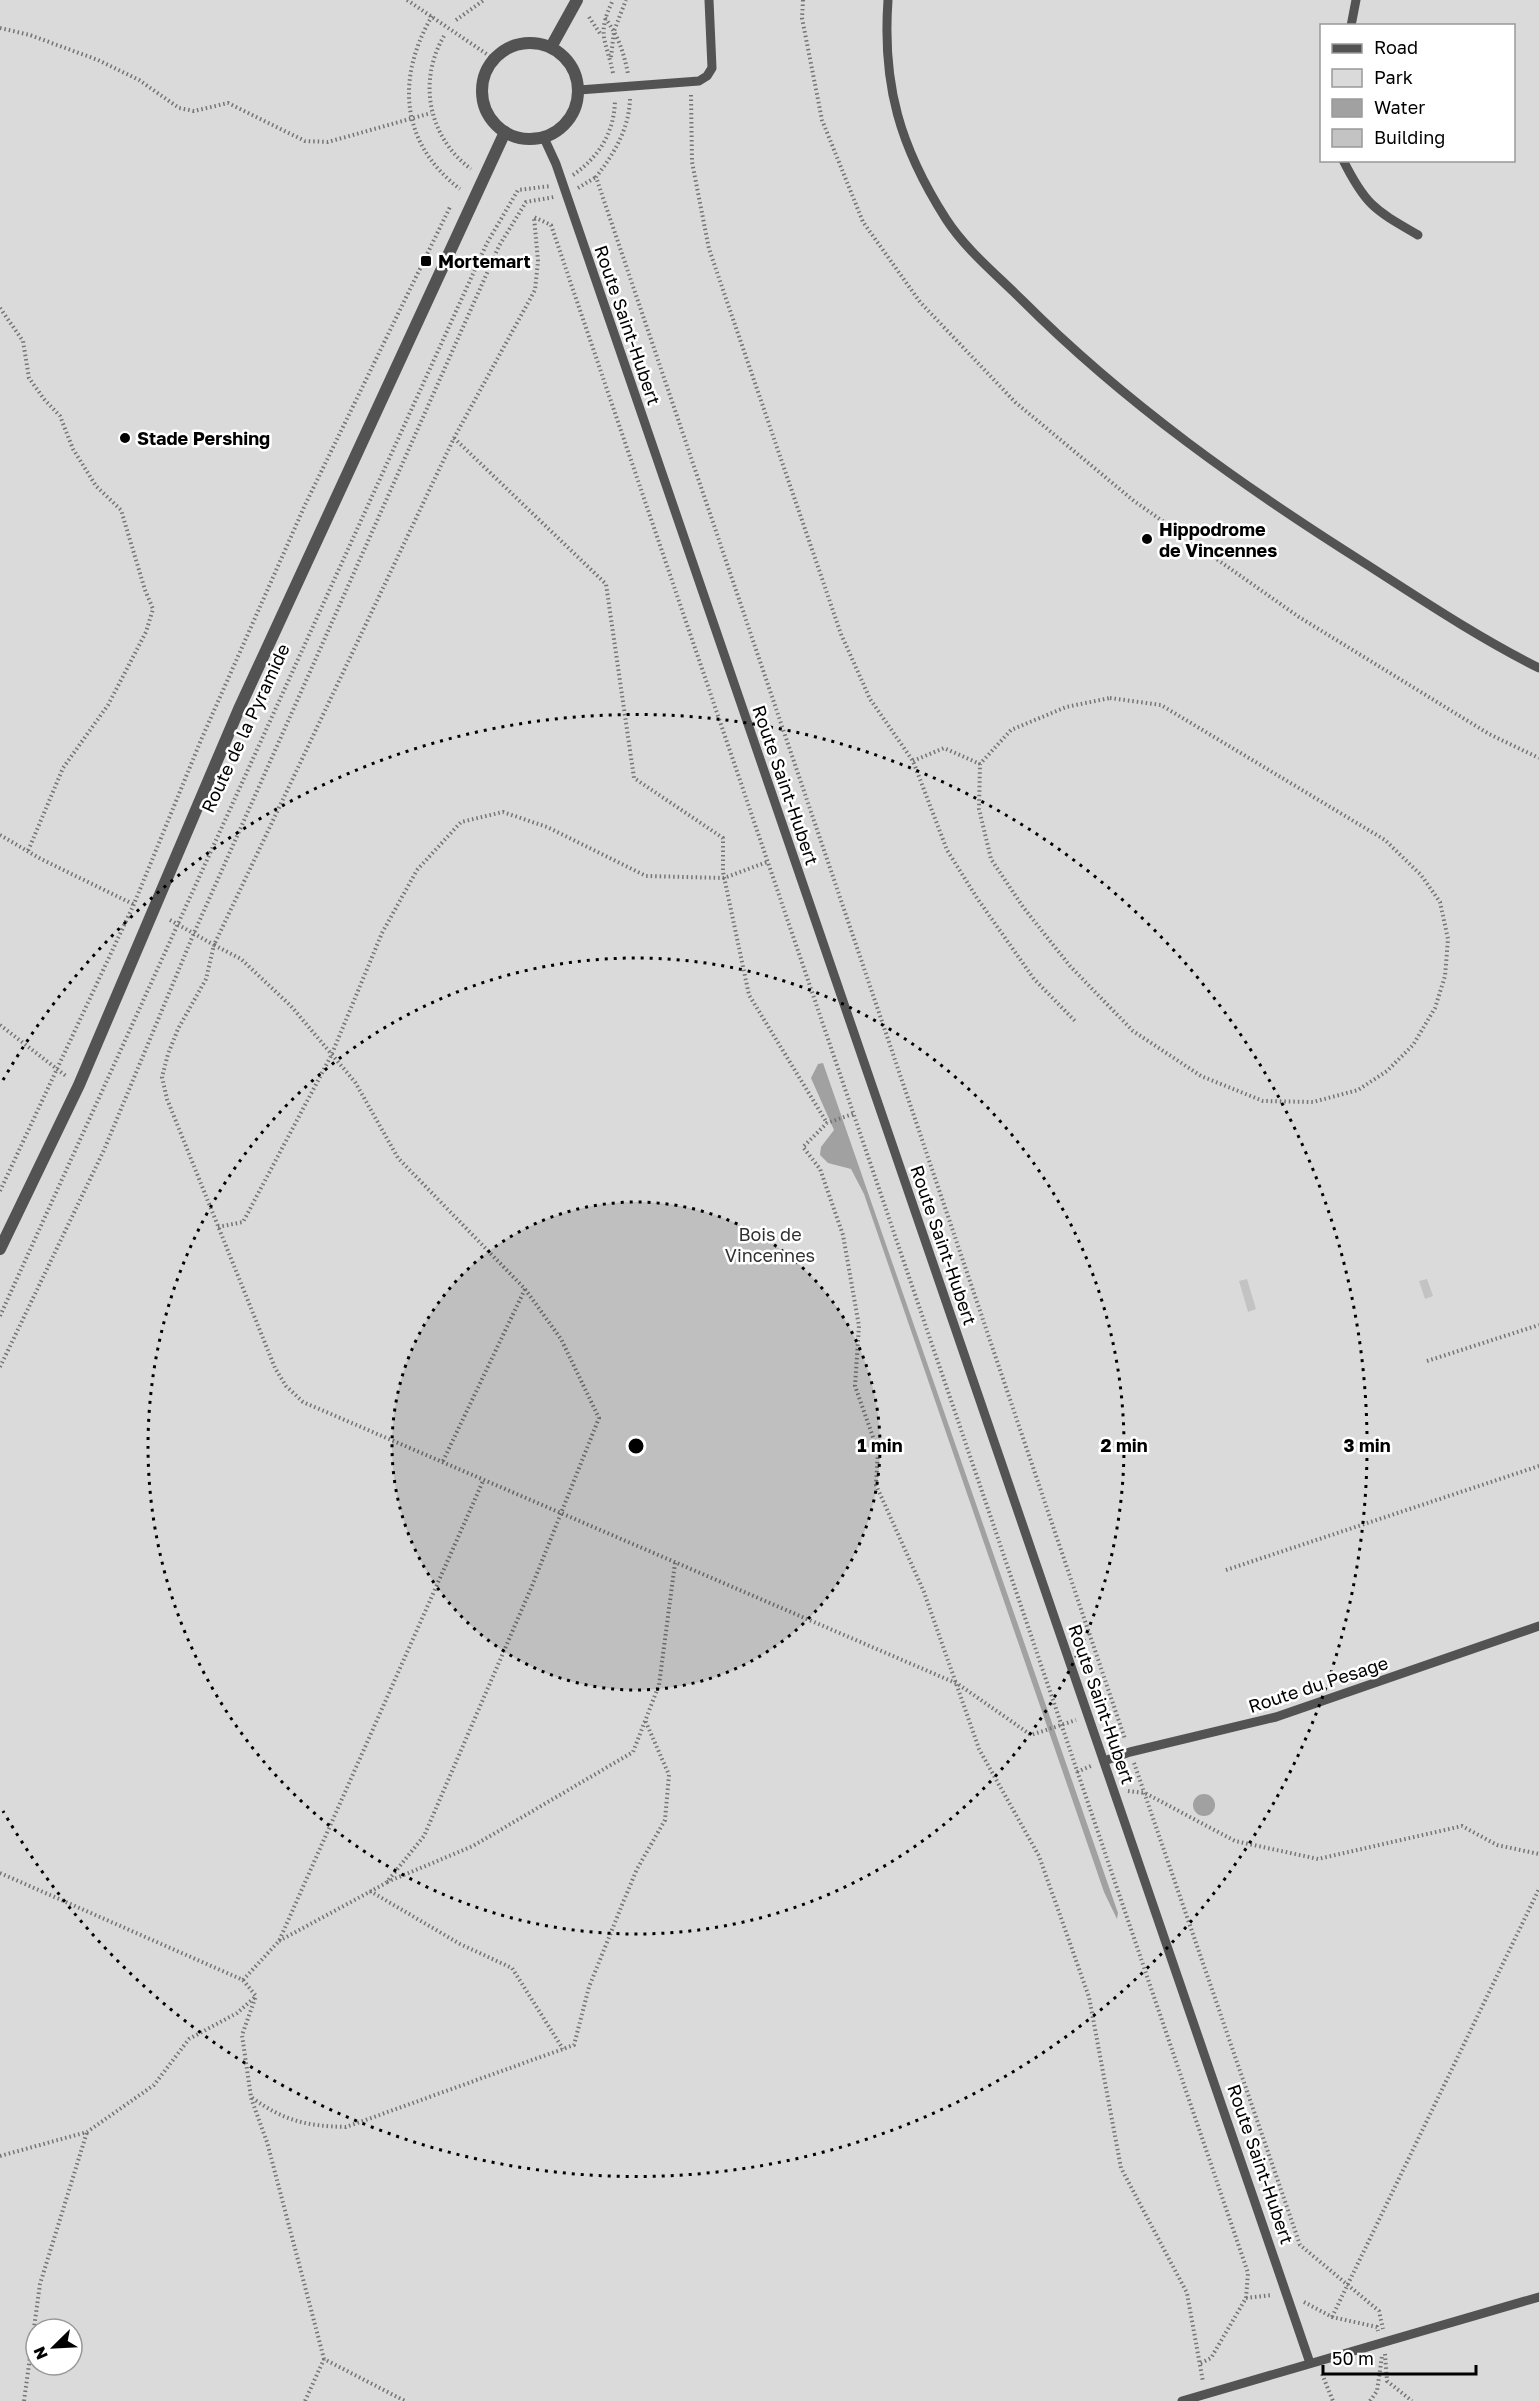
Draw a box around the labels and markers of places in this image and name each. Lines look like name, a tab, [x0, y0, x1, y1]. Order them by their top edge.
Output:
place label: Mortemart	[438, 250, 531, 272]
marker: Mortemart	[419, 254, 433, 268]
place label: Stade Pershing	[137, 427, 270, 449]
marker: Stade Pershing	[118, 431, 132, 445]
place label: Hippodrome de Vincennes	[1159, 518, 1277, 561]
marker: Hippodrome de Vincennes	[1140, 532, 1154, 546]
centre of rings	[626, 1436, 646, 1456]

